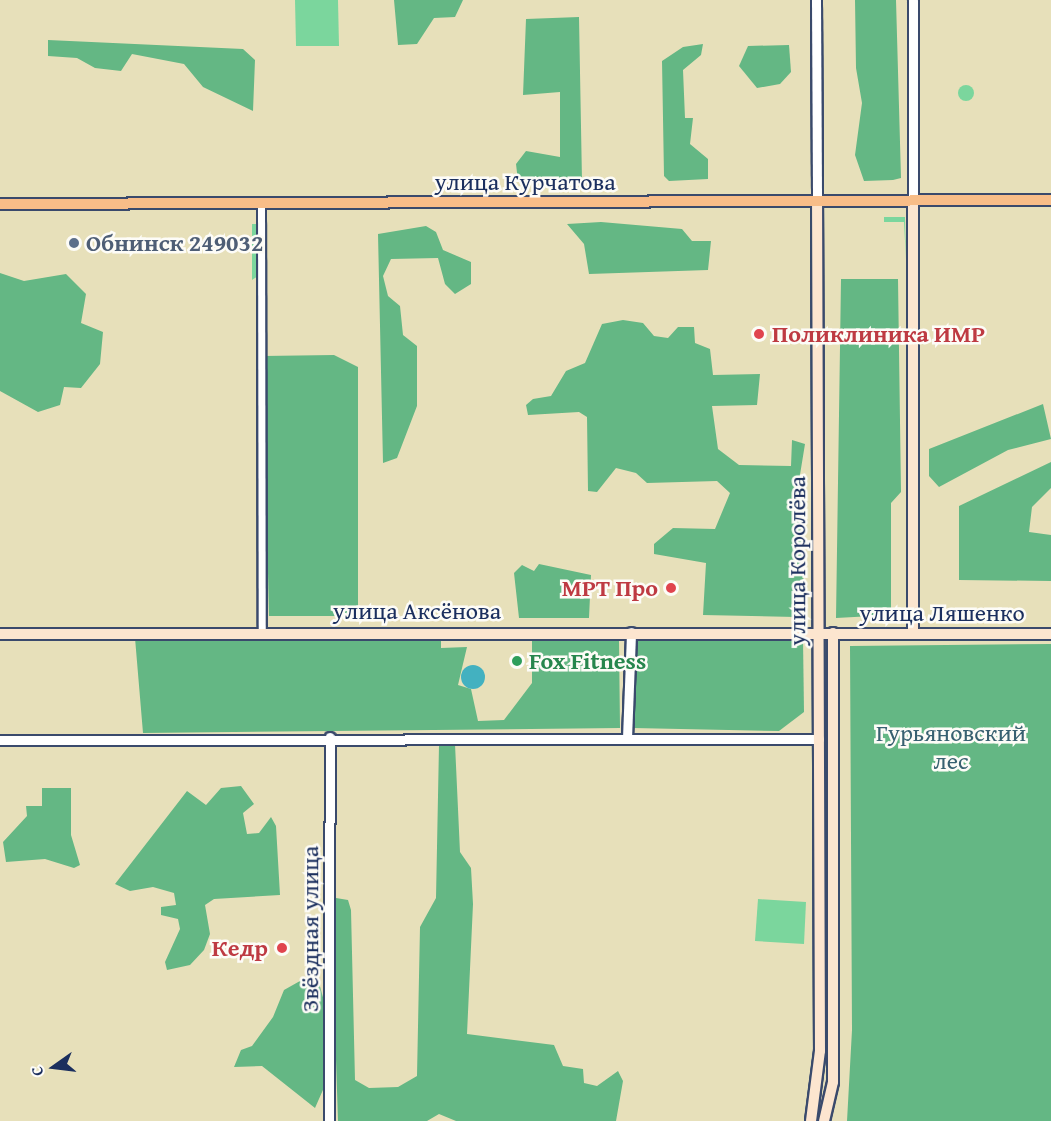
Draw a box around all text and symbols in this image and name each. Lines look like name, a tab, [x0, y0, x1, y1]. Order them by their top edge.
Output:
street label: улица Курчатова	[434, 168, 616, 196]
place label: Обнинск 249032	[86, 229, 263, 257]
marker: Обнинск 249032	[67, 236, 81, 250]
place label: Поликлиника ИМР	[772, 320, 985, 348]
marker: Поликлиника ИМР	[750, 325, 768, 343]
street label: улица Королёва	[783, 476, 811, 646]
place label: МРТ Про	[562, 574, 658, 602]
marker: МРТ Про	[662, 579, 680, 597]
street label: улица Аксёнова	[333, 597, 501, 625]
street label: улица Ляшенко	[859, 599, 1025, 627]
place label: Fox Fitness	[529, 647, 646, 675]
marker: Fox Fitness	[510, 654, 524, 668]
park label: Гурьяновский лес	[876, 719, 1026, 775]
street label: Звёздная улица	[296, 846, 324, 1012]
place label: Кедр	[212, 934, 268, 962]
marker: Кедр	[273, 939, 291, 957]
north arrow	[24, 1037, 84, 1097]
text: С	[24, 1064, 49, 1079]

